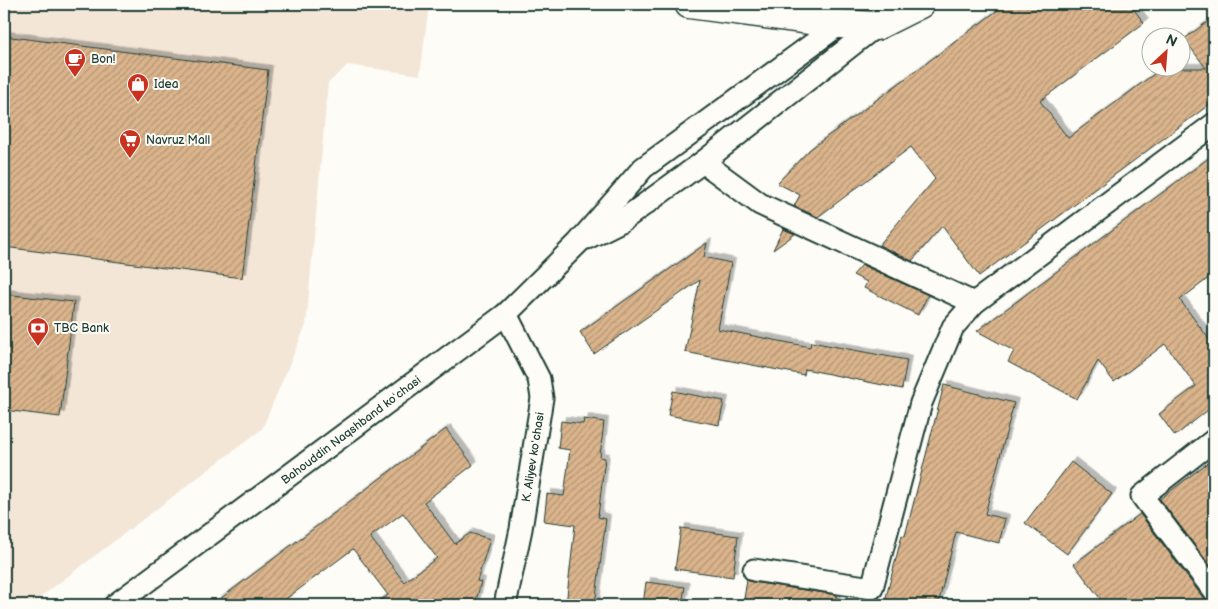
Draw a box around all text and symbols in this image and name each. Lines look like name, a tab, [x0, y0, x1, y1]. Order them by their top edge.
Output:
north arrow	[1140, 28, 1190, 78]
text: N	[1163, 31, 1180, 51]
cafe icon: Bon!	[63, 47, 87, 78]
place label: Bon!	[91, 52, 115, 67]
shop icon: Idea	[126, 72, 150, 103]
place label: Idea	[154, 77, 179, 92]
supermarket icon: Navruz Mall	[118, 128, 142, 159]
place label: Navruz Mall	[146, 133, 210, 148]
bank icon: TBC Bank	[26, 316, 50, 347]
place label: TBC Bank	[54, 321, 109, 336]
street label: Bahouddin Naqshband koʻchasi	[278, 373, 424, 488]
street label: K. Aliyev koʻchasi	[519, 411, 548, 503]

